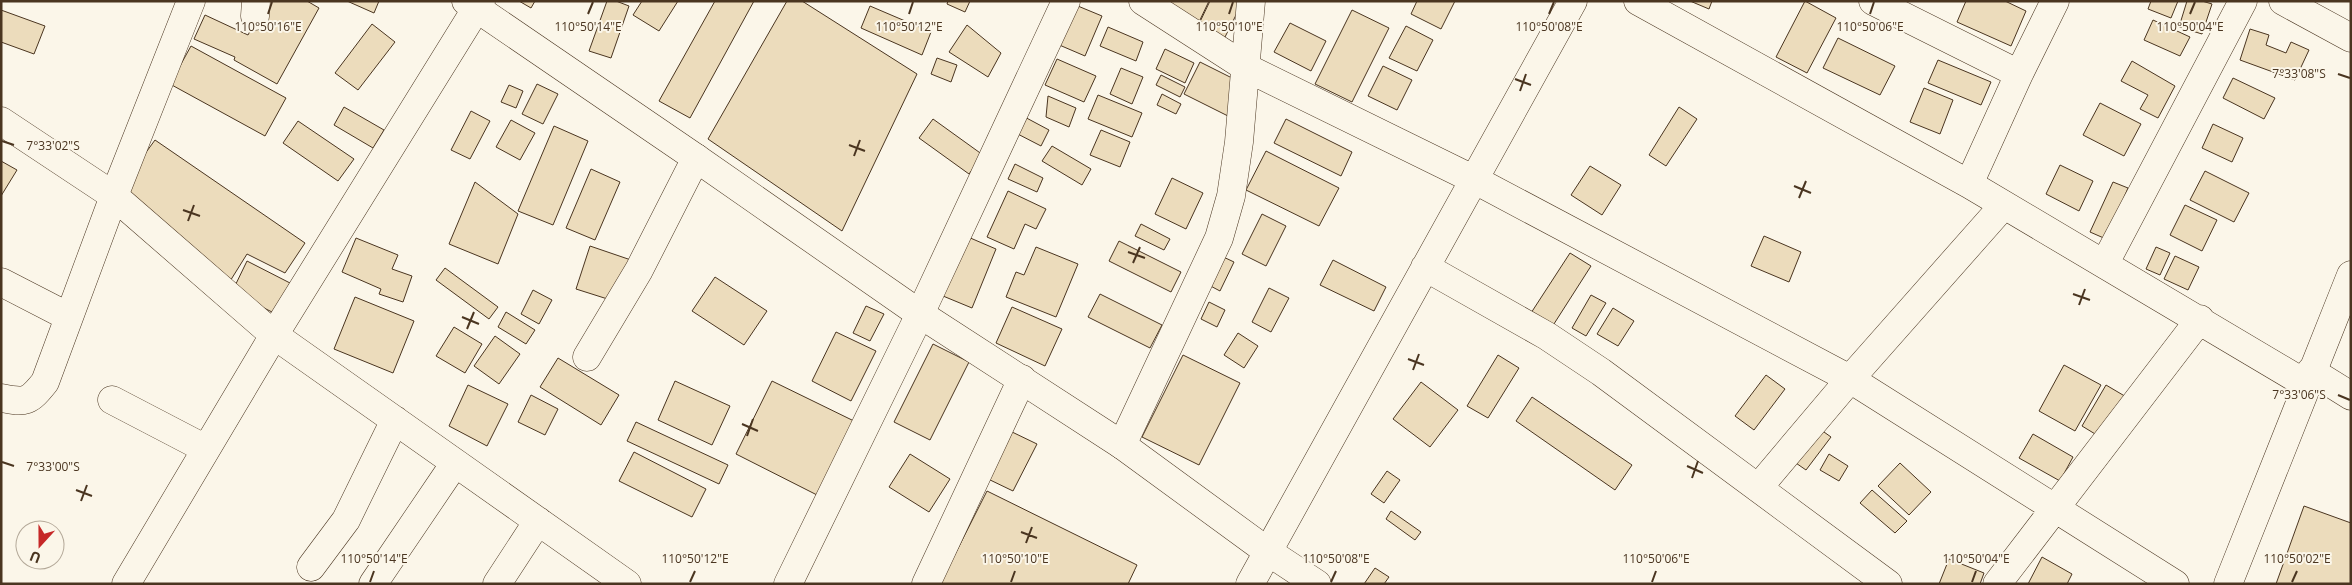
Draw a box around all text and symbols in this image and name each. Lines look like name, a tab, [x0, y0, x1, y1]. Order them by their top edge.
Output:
text: 110°50'16"E	[234, 18, 302, 35]
text: 110°50'14"E	[554, 18, 622, 35]
text: 110°50'12"E	[875, 18, 943, 35]
text: 110°50'10"E	[1195, 18, 1263, 35]
text: 110°50'08"E	[1515, 18, 1583, 35]
text: 110°50'06"E	[1836, 18, 1904, 35]
text: 110°50'04"E	[2156, 18, 2224, 35]
text: 7°33'08"S	[2272, 65, 2326, 82]
text: 7°33'02"S	[26, 137, 80, 154]
text: 7°33'06"S	[2272, 386, 2326, 403]
text: 7°33'00"S	[26, 458, 80, 475]
north arrow	[15, 520, 65, 570]
text: U	[27, 547, 44, 568]
text: 110°50'14"E	[340, 550, 408, 567]
text: 110°50'12"E	[661, 550, 729, 567]
text: 110°50'10"E	[981, 550, 1049, 567]
text: 110°50'08"E	[1302, 550, 1370, 567]
text: 110°50'06"E	[1622, 550, 1690, 567]
text: 110°50'04"E	[1942, 550, 2010, 567]
text: 110°50'02"E	[2263, 550, 2331, 567]

